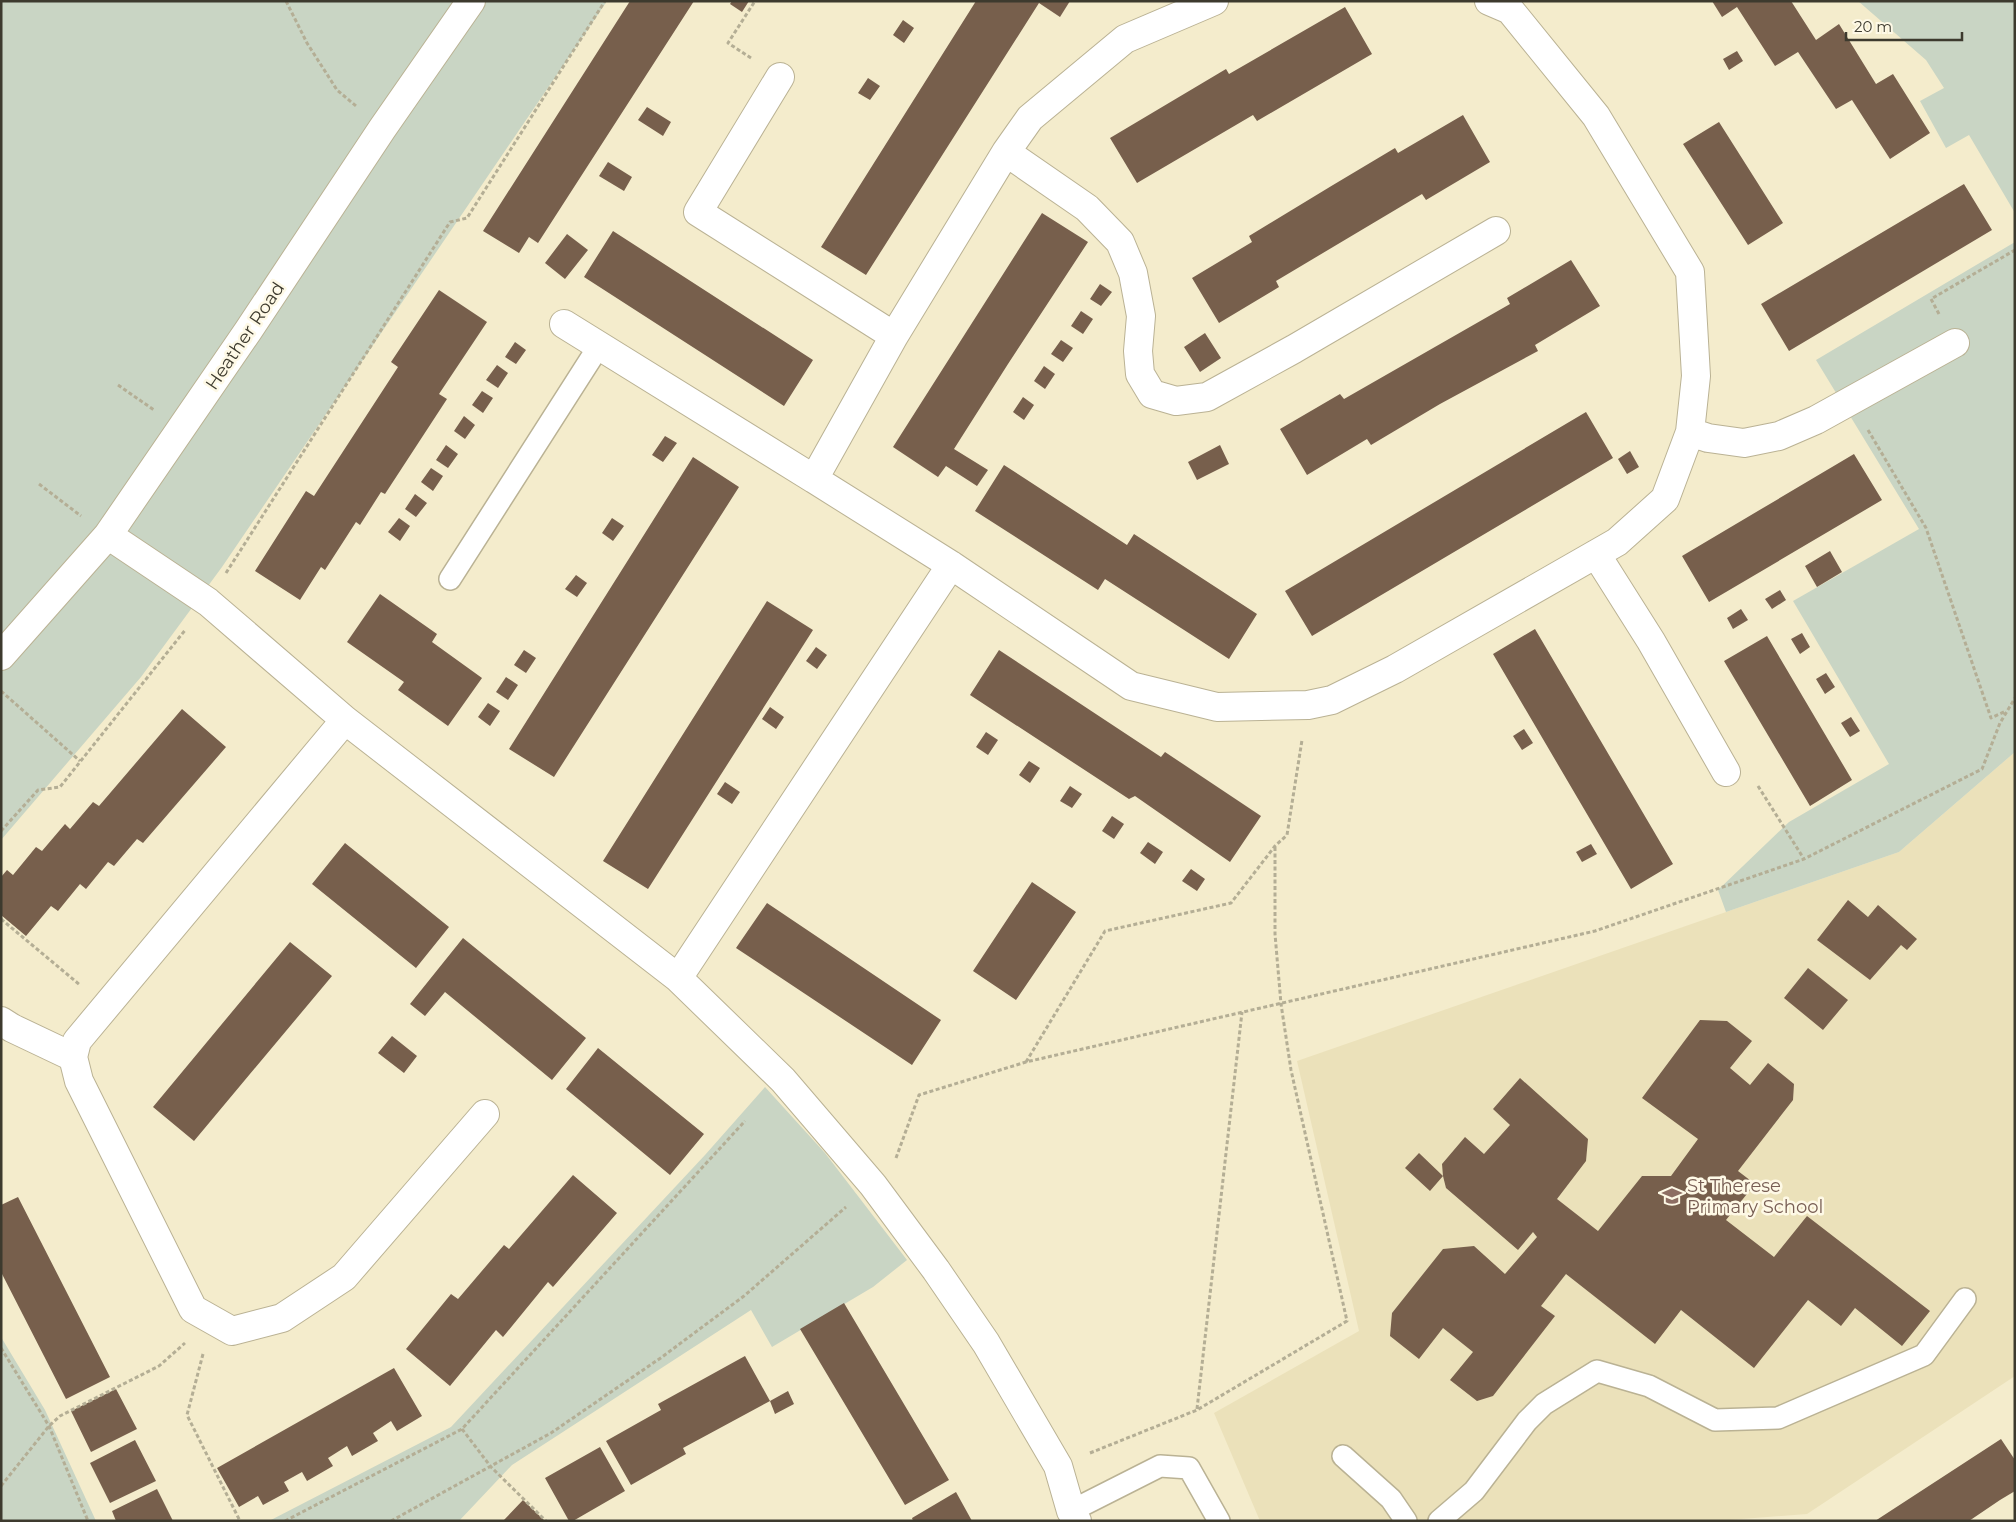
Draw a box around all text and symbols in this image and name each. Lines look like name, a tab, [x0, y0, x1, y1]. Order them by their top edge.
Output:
scale bar	[1846, 10, 1962, 42]
text: 20 m	[1854, 17, 1892, 36]
street label: Heather Road	[201, 278, 289, 394]
place label: St Therese Primary School	[1687, 1175, 1823, 1218]
school or university icon: St Therese Primary School	[1661, 1185, 1683, 1207]

